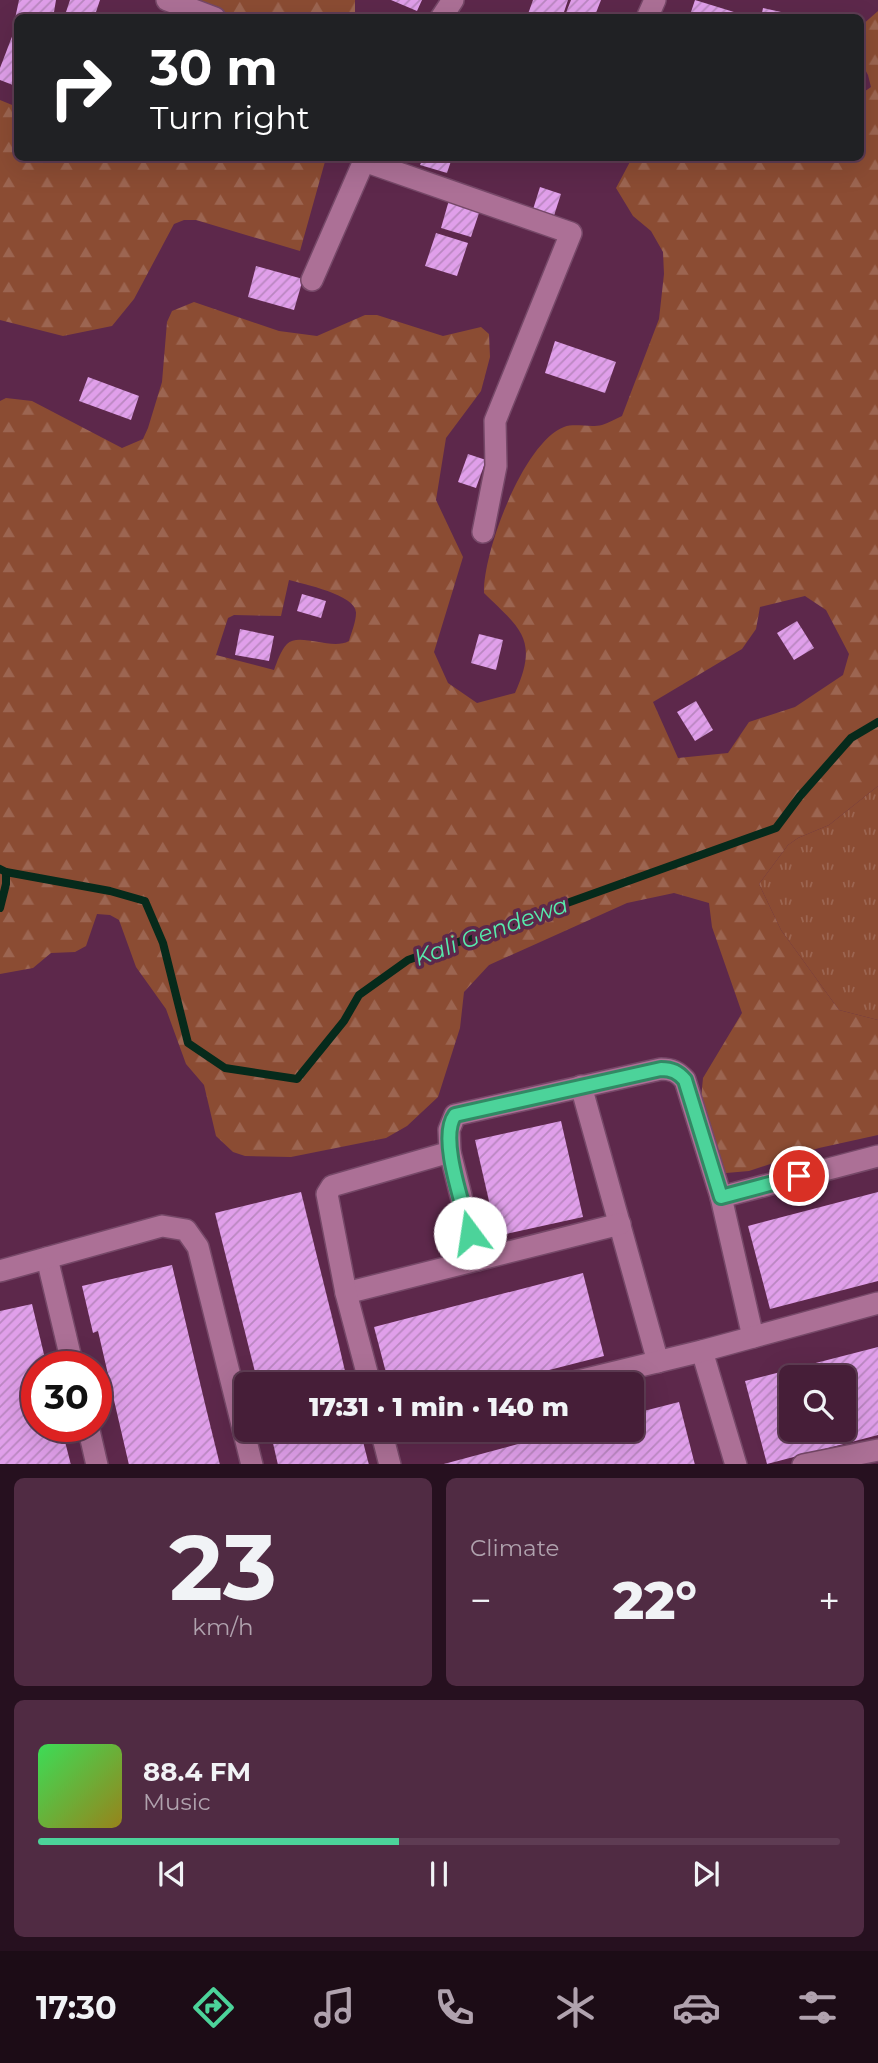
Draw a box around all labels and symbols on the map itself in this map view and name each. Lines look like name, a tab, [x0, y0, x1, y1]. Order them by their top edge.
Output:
water label: Kali Gendewa	[410, 890, 572, 972]
pin	[769, 1146, 829, 1206]
position arrow	[433, 1196, 507, 1270]
speed limit sign: 30	[21, 1351, 112, 1442]

